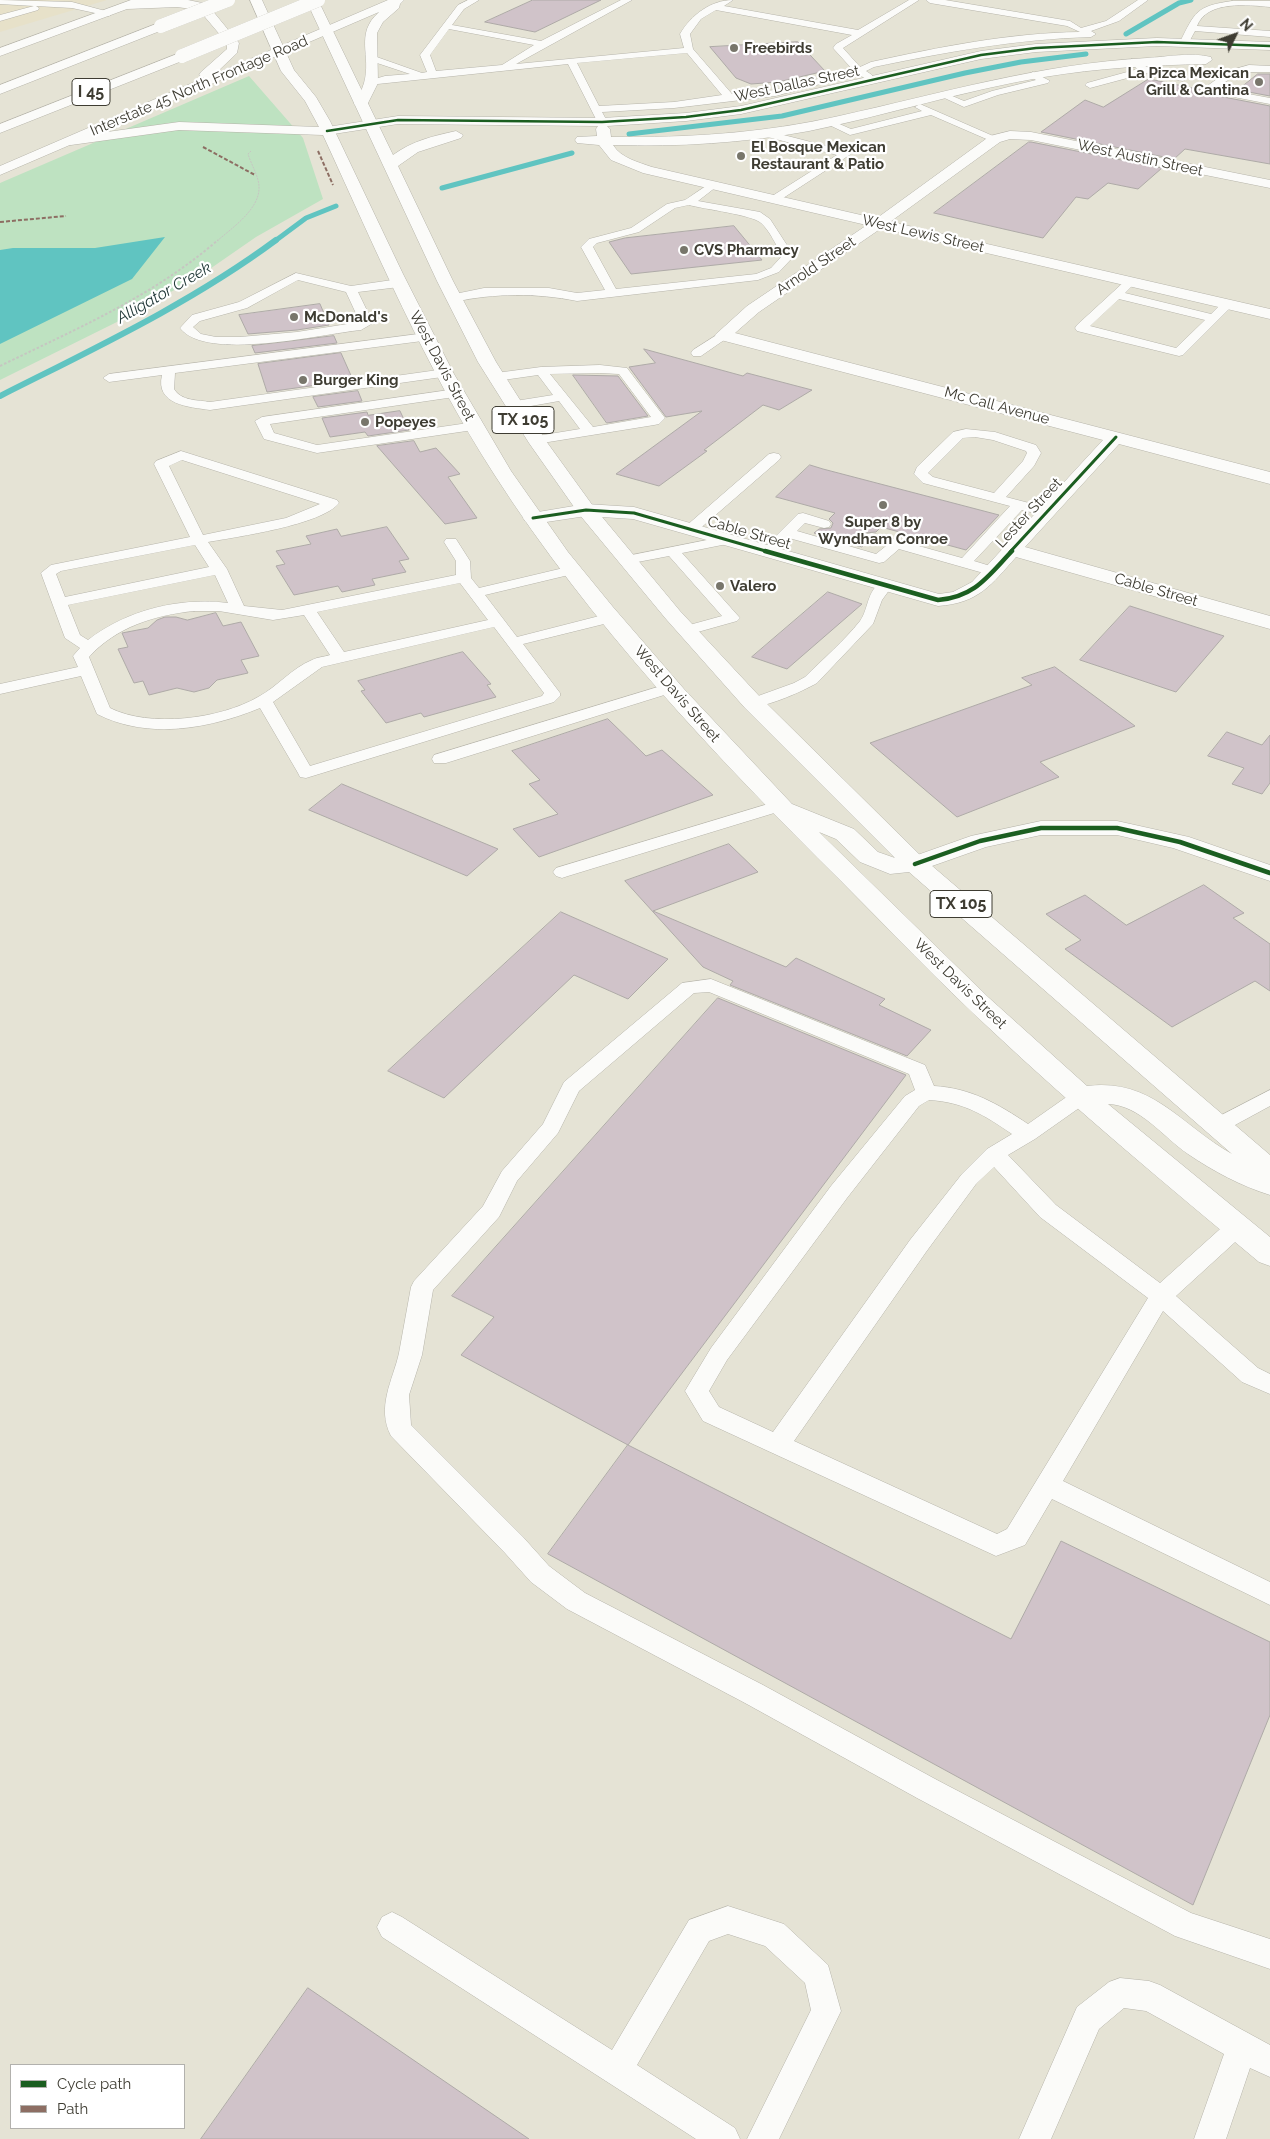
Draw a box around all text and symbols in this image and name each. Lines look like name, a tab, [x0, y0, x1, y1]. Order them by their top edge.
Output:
north arrow	[1210, 10, 1260, 60]
text: N	[1237, 16, 1256, 34]
street label: Interstate 45 North Frontage Road	[87, 32, 311, 140]
place label: Freebirds	[744, 39, 812, 57]
marker: Freebirds	[728, 42, 740, 54]
street label: West Dallas Street	[733, 62, 861, 106]
place label: La Pizca Mexican Grill & Cantina	[1127, 64, 1249, 99]
marker: La Pizca Mexican Grill & Cantina	[1253, 76, 1265, 88]
road number: I 45	[72, 78, 110, 105]
street label: West Austin Street	[1075, 136, 1205, 180]
place label: El Bosque Mexican Restaurant & Patio	[751, 138, 886, 173]
marker: El Bosque Mexican Restaurant & Patio	[735, 150, 747, 162]
street label: West Lewis Street	[860, 211, 986, 257]
street label: Arnold Street	[773, 233, 859, 299]
place label: CVS Pharmacy	[694, 241, 799, 259]
marker: CVS Pharmacy	[678, 244, 690, 256]
water label: Alligator Creek	[113, 258, 215, 328]
place label: McDonald's	[304, 308, 388, 326]
street label: West Davis Street	[405, 308, 479, 424]
marker: McDonald's	[288, 311, 300, 323]
place label: Burger King	[313, 371, 398, 389]
marker: Burger King	[297, 374, 309, 386]
street label: Mc Call Avenue	[942, 383, 1052, 429]
road number: TX 105	[492, 406, 554, 434]
place label: Popeyes	[375, 413, 436, 431]
marker: Popeyes	[359, 416, 371, 428]
street label: Lester Street	[992, 474, 1066, 552]
marker: Super 8 by Wyndham Conroe	[877, 499, 889, 511]
street label: Cable Street	[705, 512, 793, 554]
place label: Super 8 by Wyndham Conroe	[818, 513, 948, 548]
street label: Cable Street	[1112, 569, 1200, 611]
place label: Valero	[730, 577, 776, 595]
marker: Valero	[714, 580, 726, 592]
street label: West Davis Street	[630, 642, 724, 746]
road number: TX 105	[930, 891, 992, 918]
street label: West Davis Street	[910, 935, 1010, 1033]
legend	[10, 2064, 185, 2129]
text: Cycle path	[57, 2075, 131, 2093]
text: Path	[57, 2100, 88, 2118]

